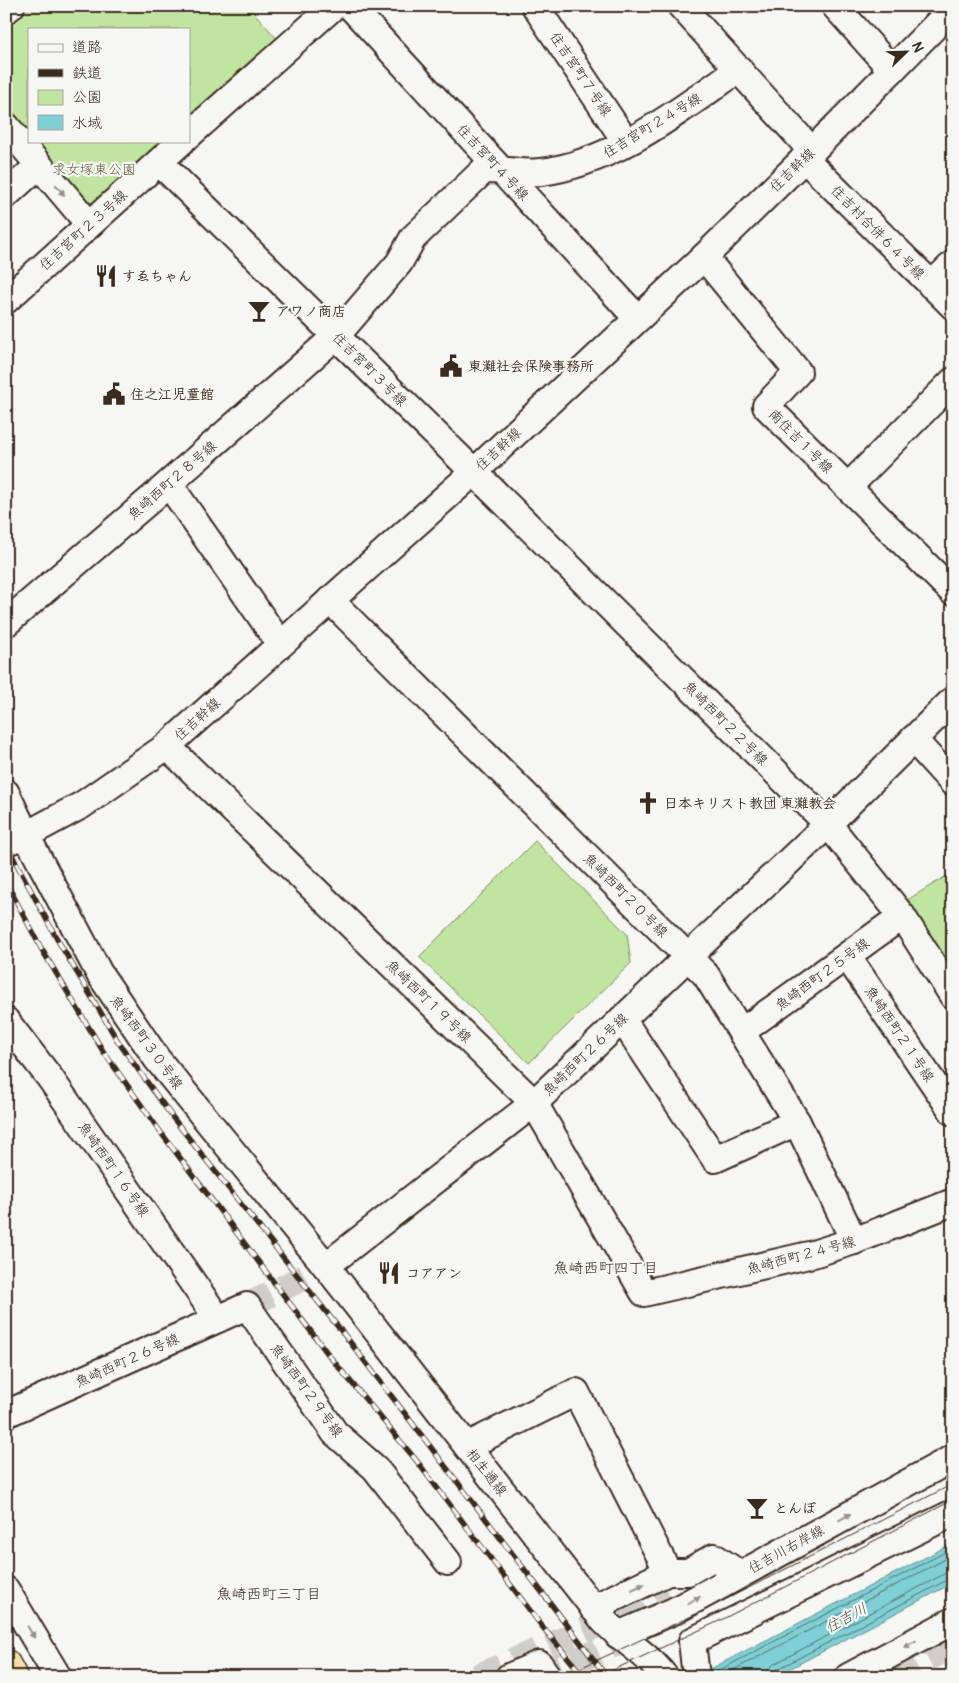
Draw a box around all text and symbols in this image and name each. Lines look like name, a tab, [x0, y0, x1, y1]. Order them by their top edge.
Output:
legend	[28, 28, 190, 142]
north arrow	[882, 28, 932, 78]
street label: 住吉宮町７号線	[546, 29, 615, 120]
text: 道路	[72, 38, 102, 57]
text: N	[908, 39, 927, 55]
text: 鉄道	[72, 64, 102, 83]
text: 公園	[72, 88, 102, 107]
street label: 住吉宮町２４号線	[600, 89, 705, 162]
text: 水域	[72, 114, 102, 133]
street label: 住吉宮町４号線	[453, 121, 532, 204]
street label: 住吉幹線	[766, 145, 818, 196]
park label: 求女塚東公園	[52, 161, 136, 178]
street label: 住吉村合併６４号線	[827, 182, 928, 283]
one-way arrow	[55, 183, 66, 196]
street label: 住吉宮町２３号線	[36, 187, 131, 274]
restaurant icon: すゑちゃん	[93, 263, 119, 289]
place label: すゑちゃん	[122, 268, 192, 285]
bar icon: アワノ商店	[246, 298, 272, 324]
place label: アワノ商店	[276, 303, 346, 320]
street label: 住吉宮町３号線	[329, 329, 410, 410]
public building icon: 東灘社会保険事務所	[438, 353, 464, 379]
place label: 東灘社会保険事務所	[468, 358, 594, 375]
public building icon: 住之江児童館	[101, 381, 127, 407]
place label: 住之江児童館	[130, 386, 214, 403]
street label: 南住吉１号線	[765, 406, 836, 477]
street label: 住吉幹線	[472, 424, 525, 475]
street label: 魚崎西町２８号線	[124, 437, 220, 524]
street label: 魚崎西町２２号線	[680, 678, 771, 769]
street label: 住吉幹線	[171, 694, 224, 744]
church icon: 日本キリスト教団 東灘教会	[635, 790, 661, 816]
place label: 日本キリスト教団 東灘教会	[664, 795, 836, 812]
street label: 魚崎西町２０号線	[580, 850, 671, 941]
street label: 魚崎西町２５号線	[772, 935, 873, 1014]
street label: 魚崎西町１９号線	[382, 956, 475, 1046]
street label: 魚崎西町２１号線	[861, 983, 938, 1085]
street label: 魚崎西町３０号線	[107, 992, 186, 1093]
street label: 魚崎西町２６号線	[539, 1009, 632, 1099]
street label: 魚崎西町１６号線	[75, 1119, 153, 1220]
street label: 魚崎西町２４号線	[745, 1233, 857, 1278]
district label: 魚崎西町四丁目	[553, 1259, 659, 1278]
restaurant icon: コアアン	[376, 1260, 402, 1286]
place label: コアアン	[406, 1265, 462, 1282]
street label: 魚崎西町２６号線	[73, 1330, 182, 1391]
street label: 魚崎西町２９号線	[267, 1340, 346, 1441]
street label: 相生通線	[463, 1445, 511, 1500]
bar icon: とんぼ	[744, 1495, 770, 1521]
place label: とんぼ	[774, 1500, 816, 1517]
one-way arrow	[838, 1513, 851, 1522]
street label: 住吉川右岸線	[745, 1522, 827, 1577]
one-way arrow	[630, 1583, 645, 1591]
district label: 魚崎西町三丁目	[216, 1585, 322, 1604]
one-way arrow	[687, 1596, 700, 1605]
water label: 住吉川	[822, 1599, 871, 1638]
one-way arrow	[27, 1625, 36, 1638]
one-way arrow	[902, 1640, 917, 1648]

